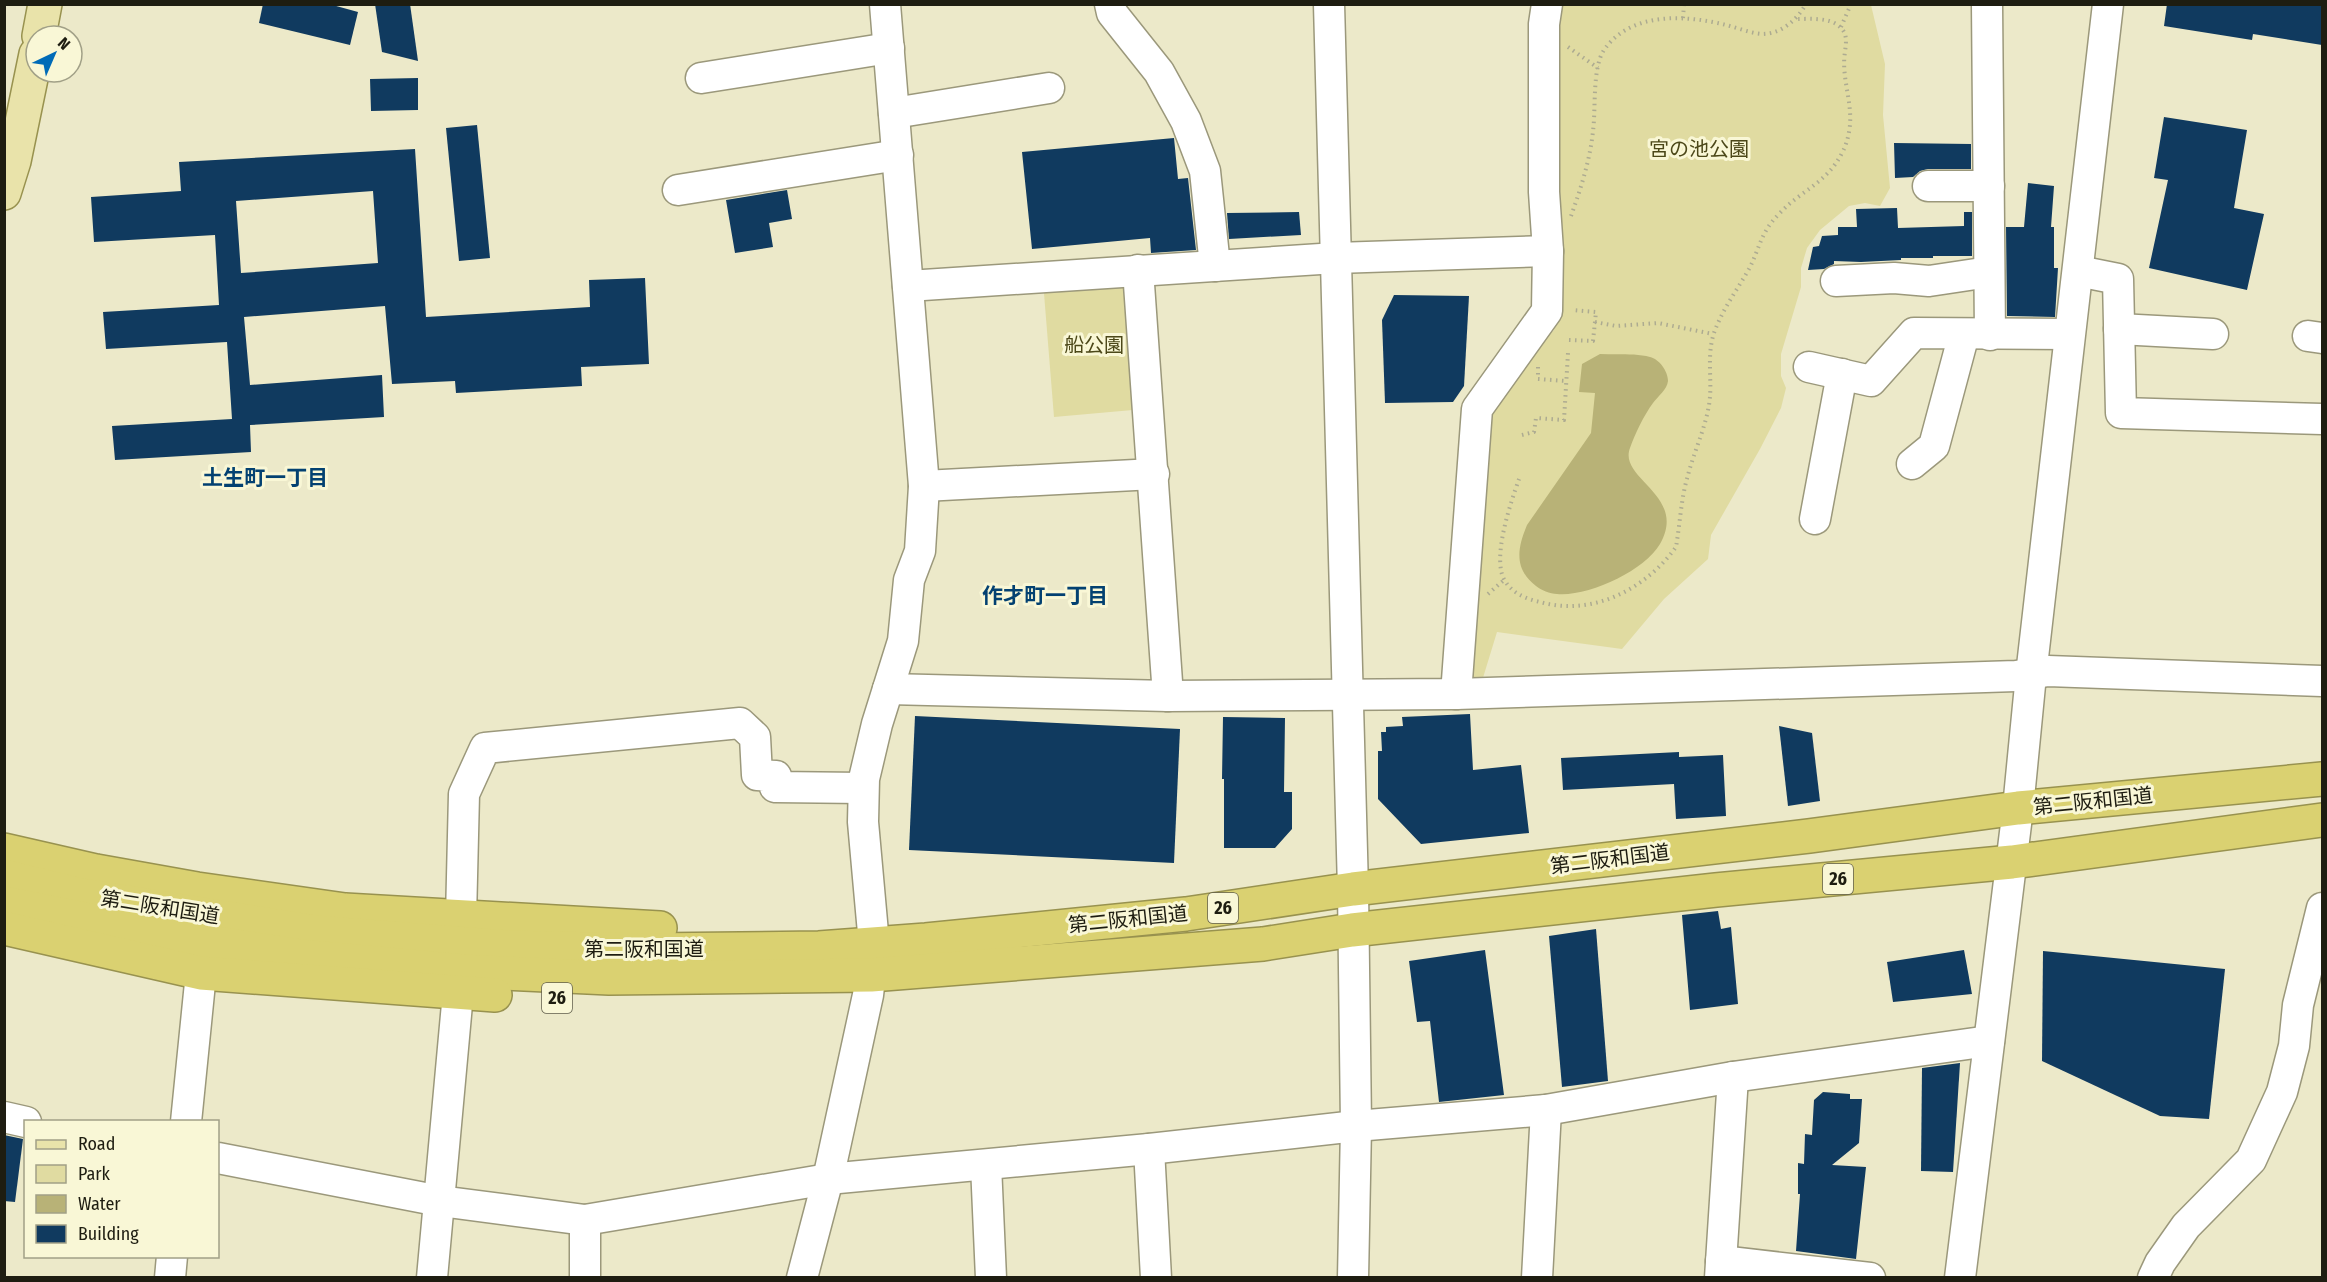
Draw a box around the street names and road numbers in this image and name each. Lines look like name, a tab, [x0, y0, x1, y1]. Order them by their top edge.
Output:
street label: 第二阪和国道	[2032, 783, 2154, 819]
street label: 第二阪和国道	[1549, 840, 1671, 878]
road number: 26	[1823, 864, 1853, 894]
street label: 第二阪和国道	[99, 886, 221, 928]
road number: 26	[1208, 893, 1238, 923]
street label: 第二阪和国道	[1067, 901, 1189, 937]
street label: 第二阪和国道	[584, 937, 704, 961]
road number: 26	[542, 983, 572, 1013]

